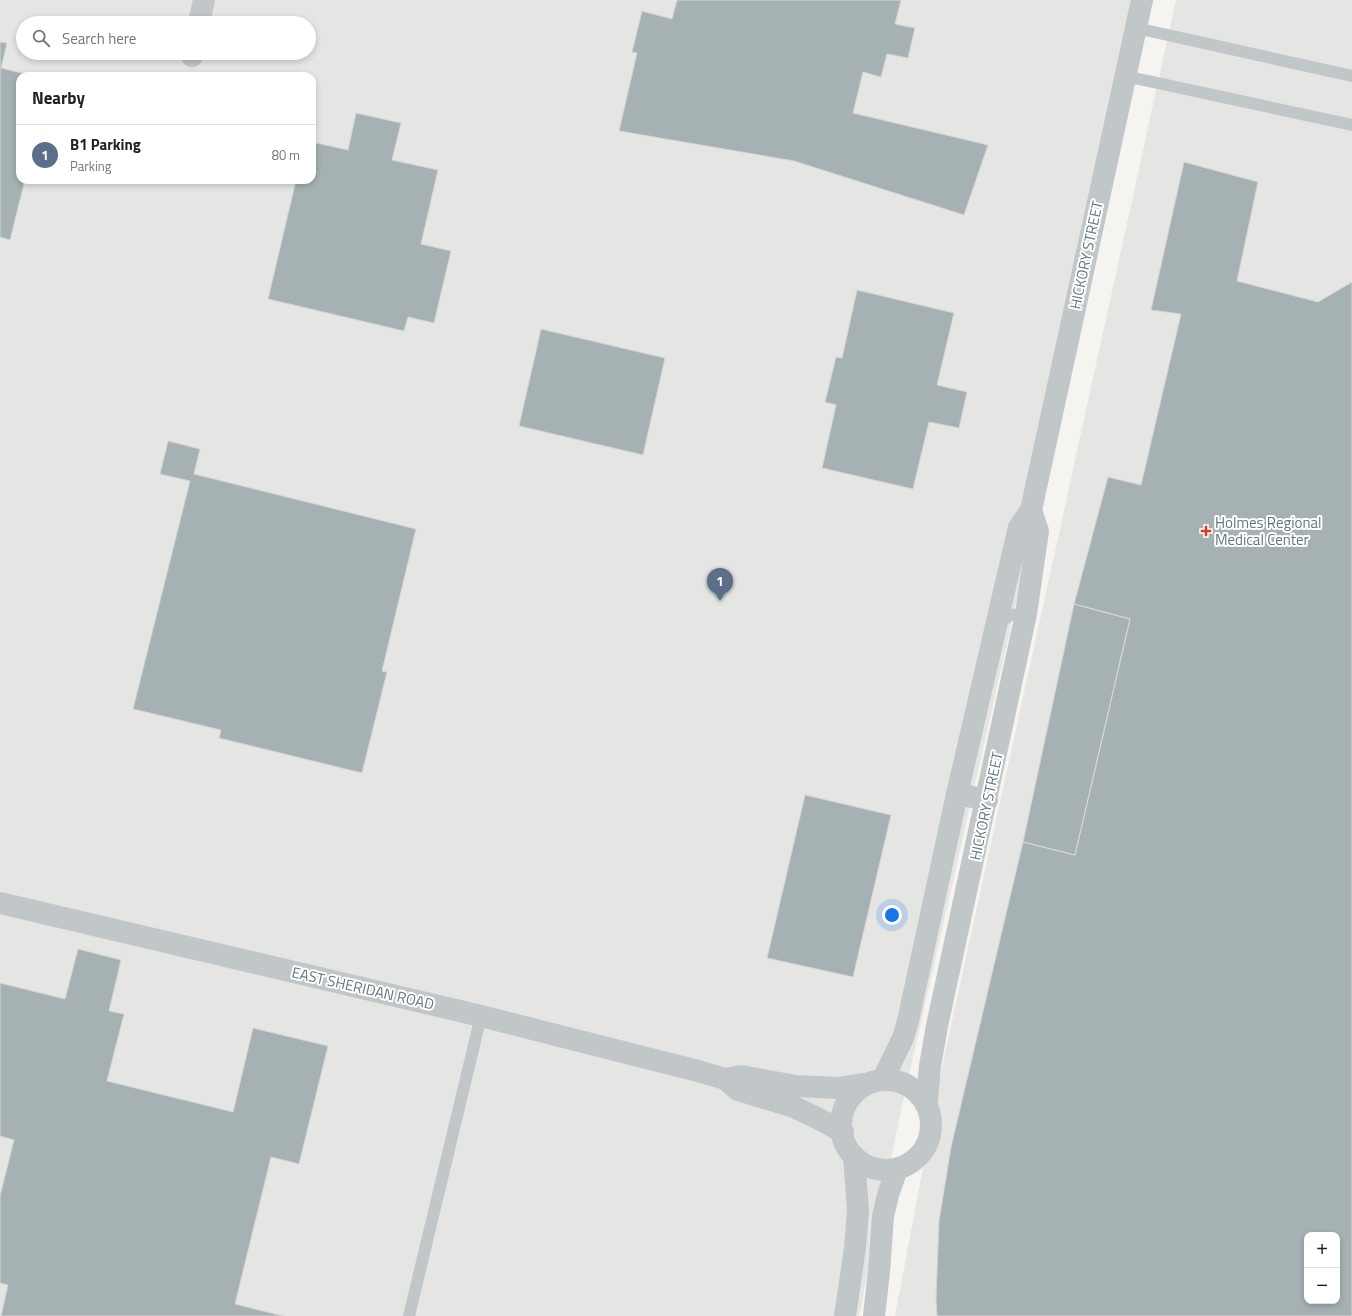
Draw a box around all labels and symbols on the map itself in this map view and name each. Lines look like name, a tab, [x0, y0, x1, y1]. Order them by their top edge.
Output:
street label: HICKORY STREET	[1063, 199, 1109, 311]
place label: Holmes Regional Medical Center	[1215, 511, 1321, 551]
marker: Holmes Regional Medical Center	[1200, 525, 1212, 537]
pin: 1	[707, 568, 733, 601]
street label: HICKORY STREET	[963, 750, 1009, 862]
your location	[882, 905, 902, 925]
street label: EAST SHERIDAN ROAD	[290, 960, 436, 1016]

